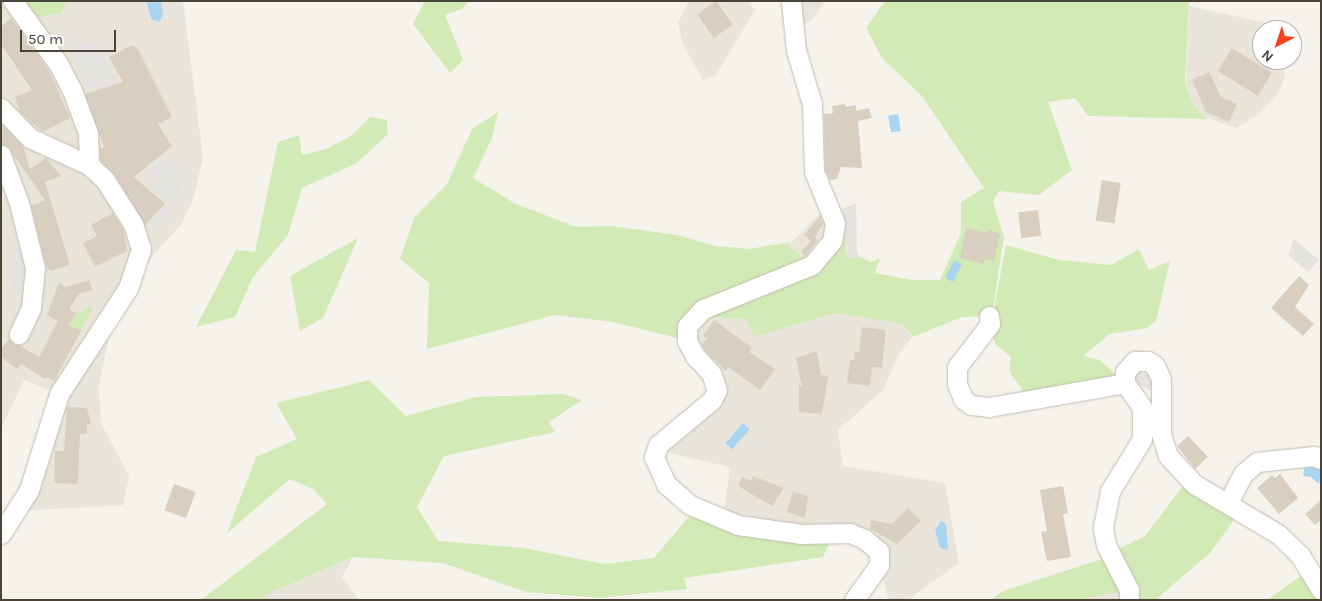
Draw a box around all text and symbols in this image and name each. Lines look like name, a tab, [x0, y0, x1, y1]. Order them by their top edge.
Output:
scale bar	[22, 20, 119, 52]
north arrow	[1252, 20, 1302, 70]
text: 50 m	[28, 30, 63, 48]
text: N	[1258, 46, 1277, 66]

